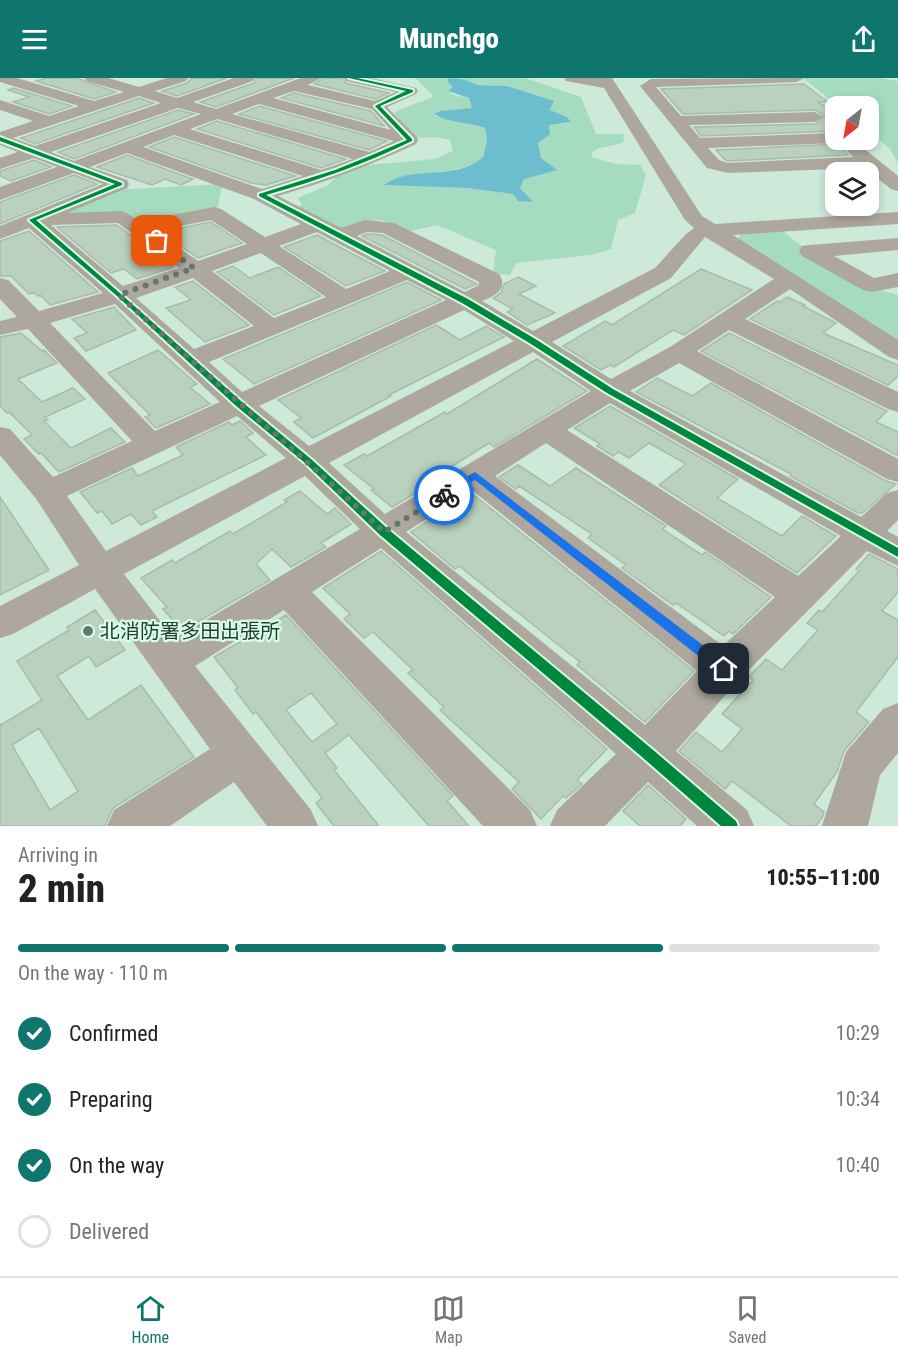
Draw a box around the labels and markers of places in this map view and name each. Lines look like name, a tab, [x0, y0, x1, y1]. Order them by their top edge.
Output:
pin	[131, 215, 182, 266]
place label: 北消防署多田出張所	[100, 619, 280, 643]
marker: 北消防署多田出張所	[81, 624, 95, 638]
pin	[698, 643, 749, 694]

